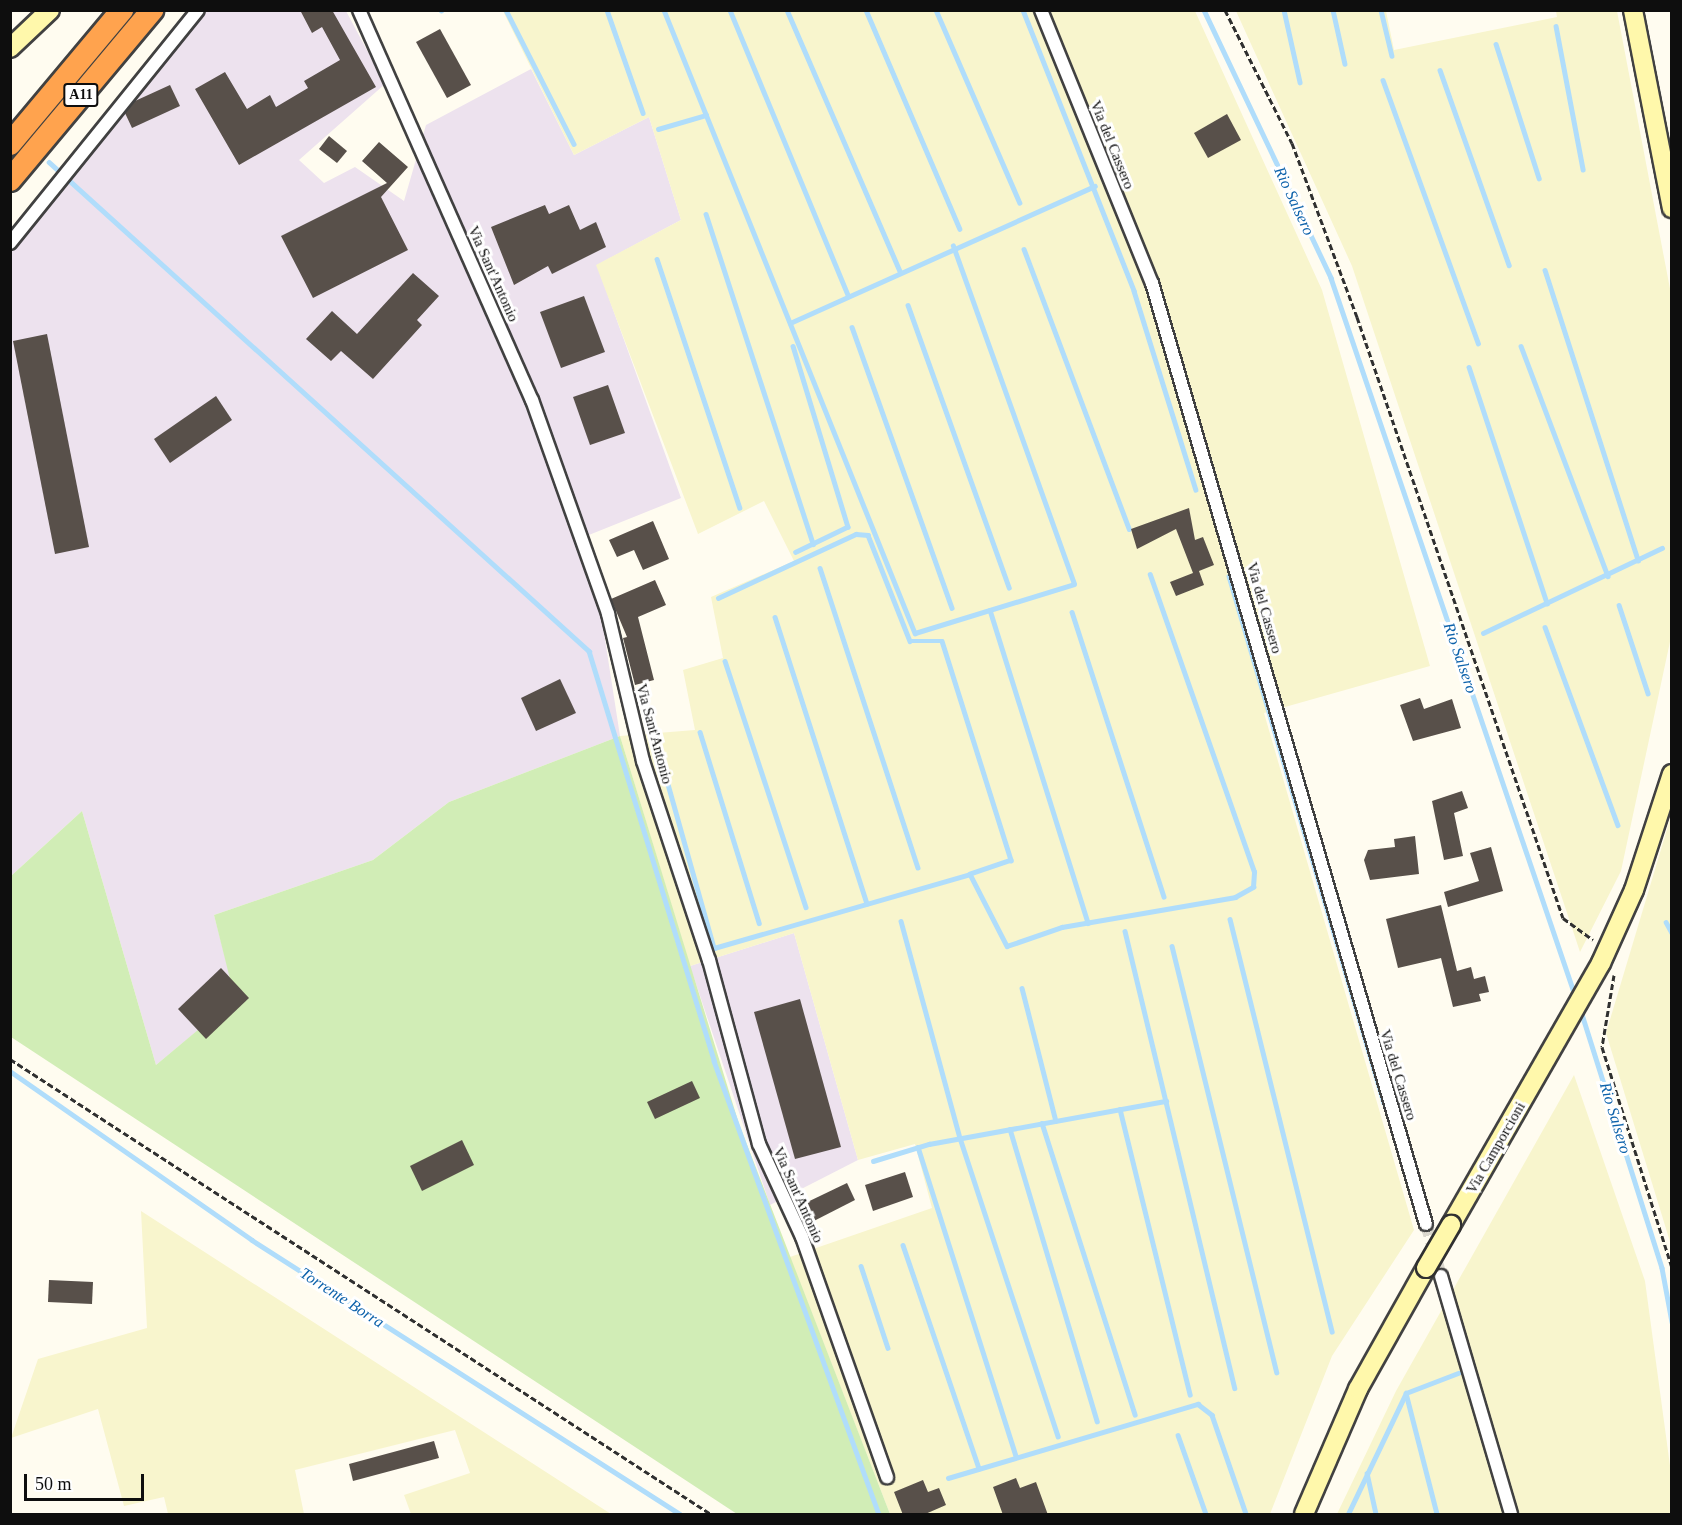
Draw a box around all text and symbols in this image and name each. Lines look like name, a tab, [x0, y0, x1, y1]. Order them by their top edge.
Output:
road number: A11	[63, 84, 99, 106]
street label: Via del Cassero	[1086, 98, 1138, 192]
water label: Rio Salsero	[1270, 164, 1318, 238]
street label: Via Sant'Antonio	[464, 223, 522, 325]
street label: Via del Cassero	[1242, 560, 1286, 656]
water label: Rio Salsero	[1439, 620, 1481, 696]
street label: Via Sant'Antonio	[632, 682, 676, 786]
street label: Via del Cassero	[1376, 1027, 1420, 1123]
water label: Rio Salsero	[1595, 1080, 1635, 1156]
street label: Via Camporcioni	[1462, 1099, 1530, 1197]
street label: Via Sant'Antonio	[769, 1144, 827, 1246]
water label: Torrente Borra	[296, 1264, 388, 1332]
scale bar	[27, 1462, 147, 1500]
text: 50 m	[35, 1474, 72, 1494]

